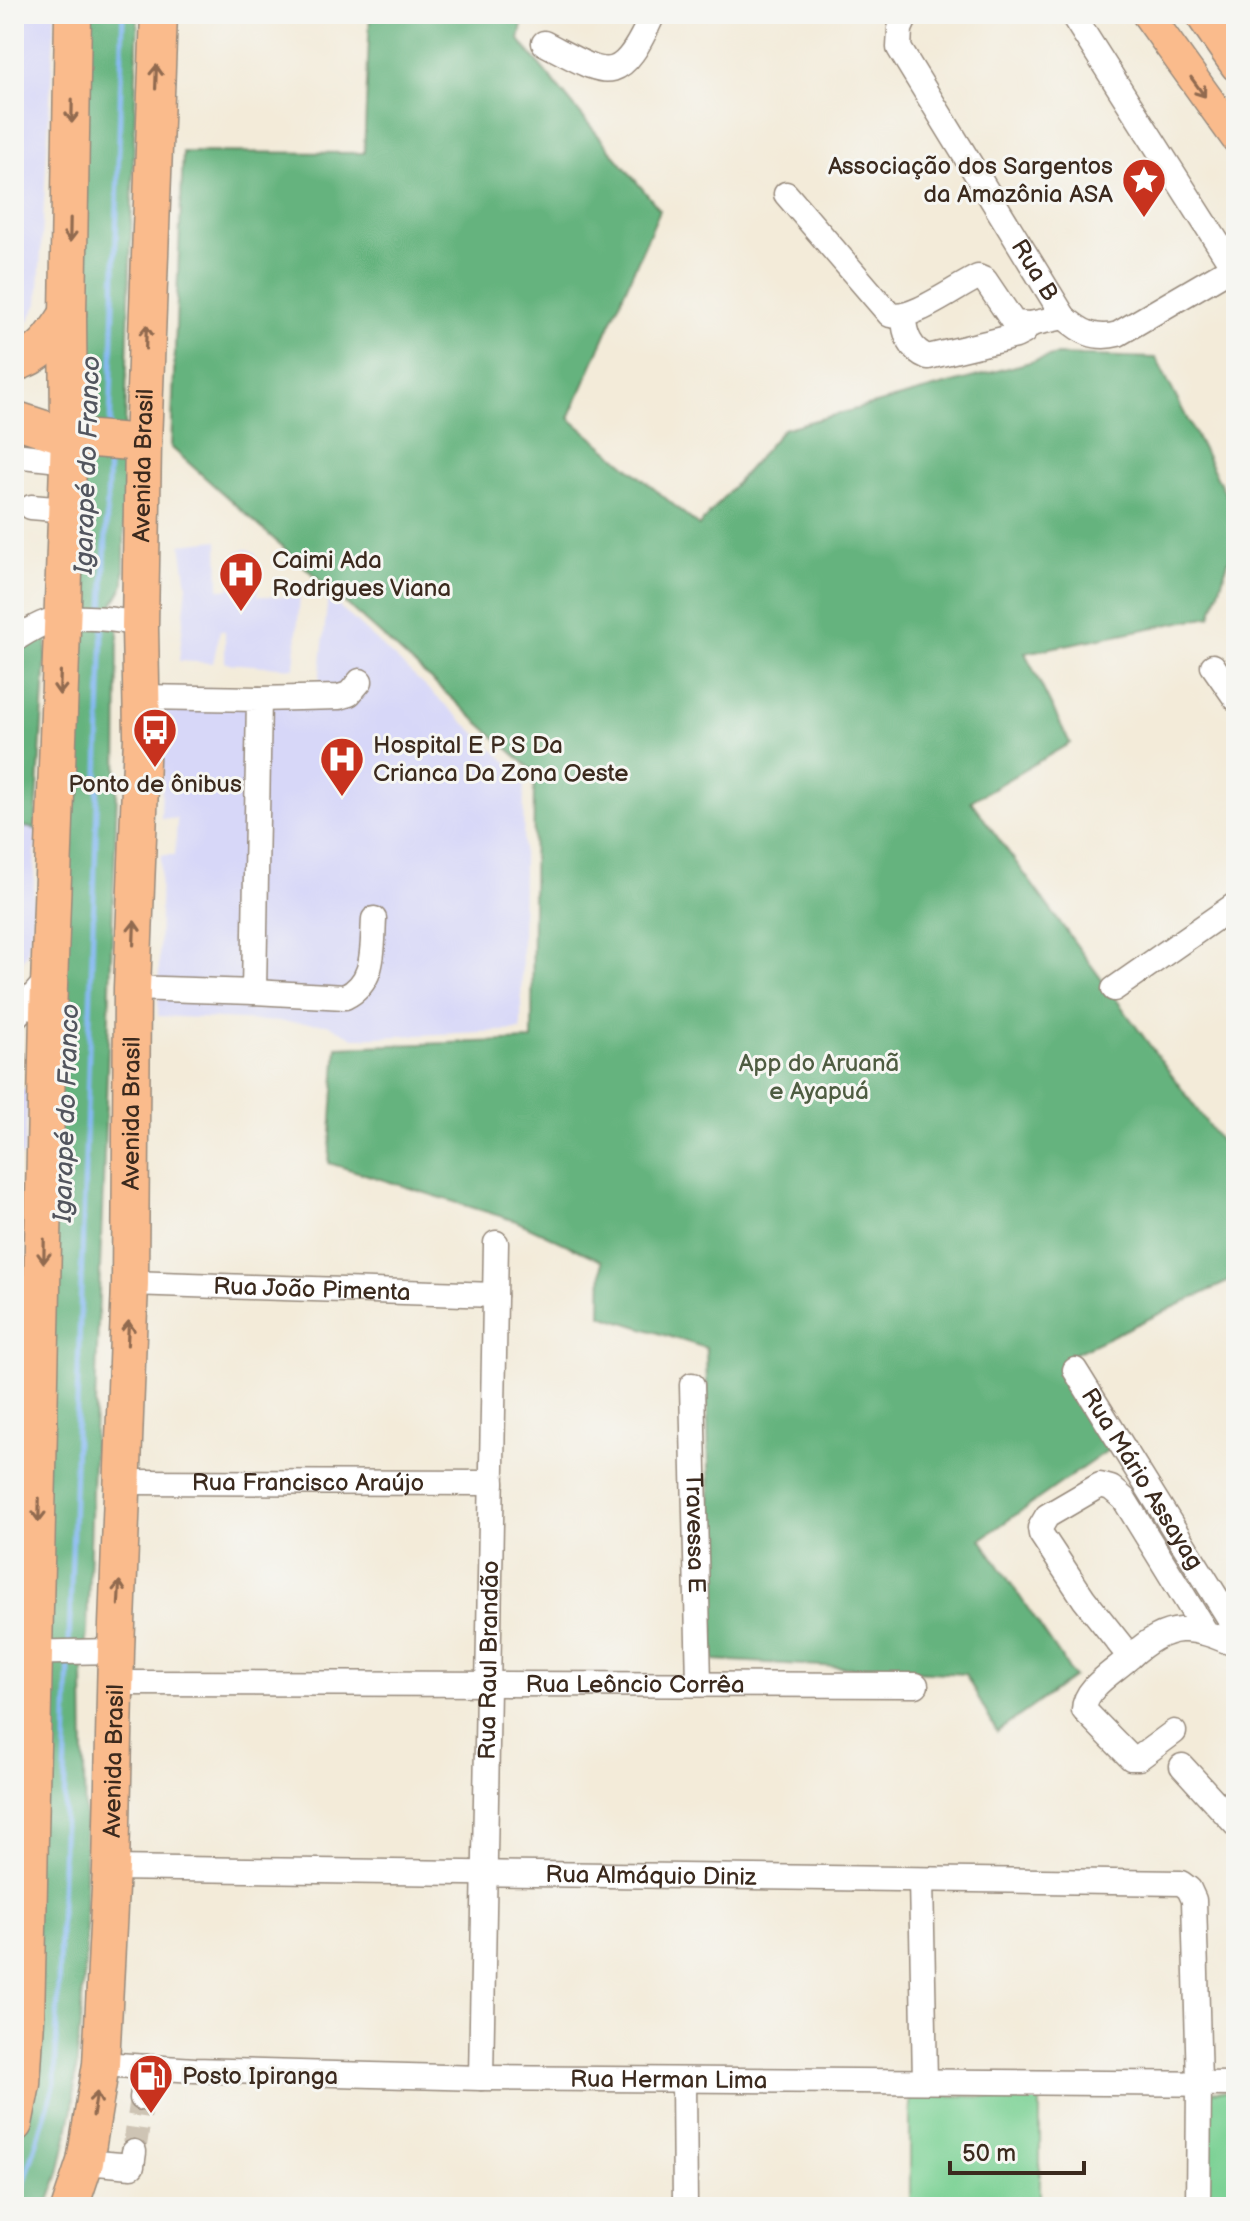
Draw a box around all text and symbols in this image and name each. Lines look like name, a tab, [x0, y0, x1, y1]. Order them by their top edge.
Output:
one-way arrow	[149, 64, 164, 91]
one-way arrow	[1189, 76, 1206, 97]
one-way arrow	[64, 97, 79, 124]
place label: Associação dos Sargentos da Amazônia ASA	[828, 152, 1113, 209]
place icon: Associação dos Sargentos da Amazônia ASA	[1120, 156, 1168, 219]
one-way arrow	[62, 216, 78, 243]
street label: Rua B	[1005, 234, 1065, 306]
one-way arrow	[139, 324, 154, 351]
water label: Igarapé do Franco	[69, 355, 107, 576]
street label: Avenida Brasil	[127, 388, 160, 543]
place label: Caimi Ada Rodrigues Viana	[272, 546, 451, 603]
hospital icon: Caimi Ada Rodrigues Viana	[217, 550, 265, 613]
one-way arrow	[52, 669, 67, 696]
bus stop icon: Ponto de ônibus	[131, 706, 179, 769]
place label: Hospital E P S Da Crianca Da Zona Oeste	[373, 731, 628, 788]
hospital icon: Hospital E P S Da Crianca Da Zona Oeste	[318, 735, 366, 798]
place label: Ponto de ônibus	[68, 770, 242, 799]
one-way arrow	[127, 920, 142, 947]
water label: Igarapé do Franco	[48, 1003, 86, 1224]
street label: Avenida Brasil	[116, 1036, 146, 1190]
park label: App do Aruanã e Ayapuá	[739, 1049, 899, 1106]
one-way arrow	[36, 1237, 51, 1264]
street label: Rua João Pimenta	[213, 1271, 411, 1307]
one-way arrow	[121, 1320, 136, 1347]
street label: Rua Mário Assayag	[1075, 1383, 1210, 1575]
street label: Rua Francisco Araújo	[192, 1468, 424, 1497]
street label: Travessa E	[680, 1473, 711, 1593]
one-way arrow	[31, 1496, 46, 1523]
street label: Rua Raul Brandão	[472, 1560, 505, 1760]
one-way arrow	[111, 1580, 126, 1607]
street label: Rua Leôncio Corrêa	[525, 1670, 745, 1699]
street label: Avenida Brasil	[97, 1684, 130, 1838]
street label: Rua Almáquio Diniz	[545, 1860, 757, 1892]
fuel station icon: Posto Ipiranga	[127, 2052, 175, 2115]
place label: Posto Ipiranga	[182, 2062, 338, 2091]
street label: Rua Herman Lima	[570, 2064, 767, 2095]
one-way arrow	[88, 2092, 103, 2117]
scale bar	[950, 2125, 1084, 2175]
text: 50 m	[962, 2139, 1016, 2168]

